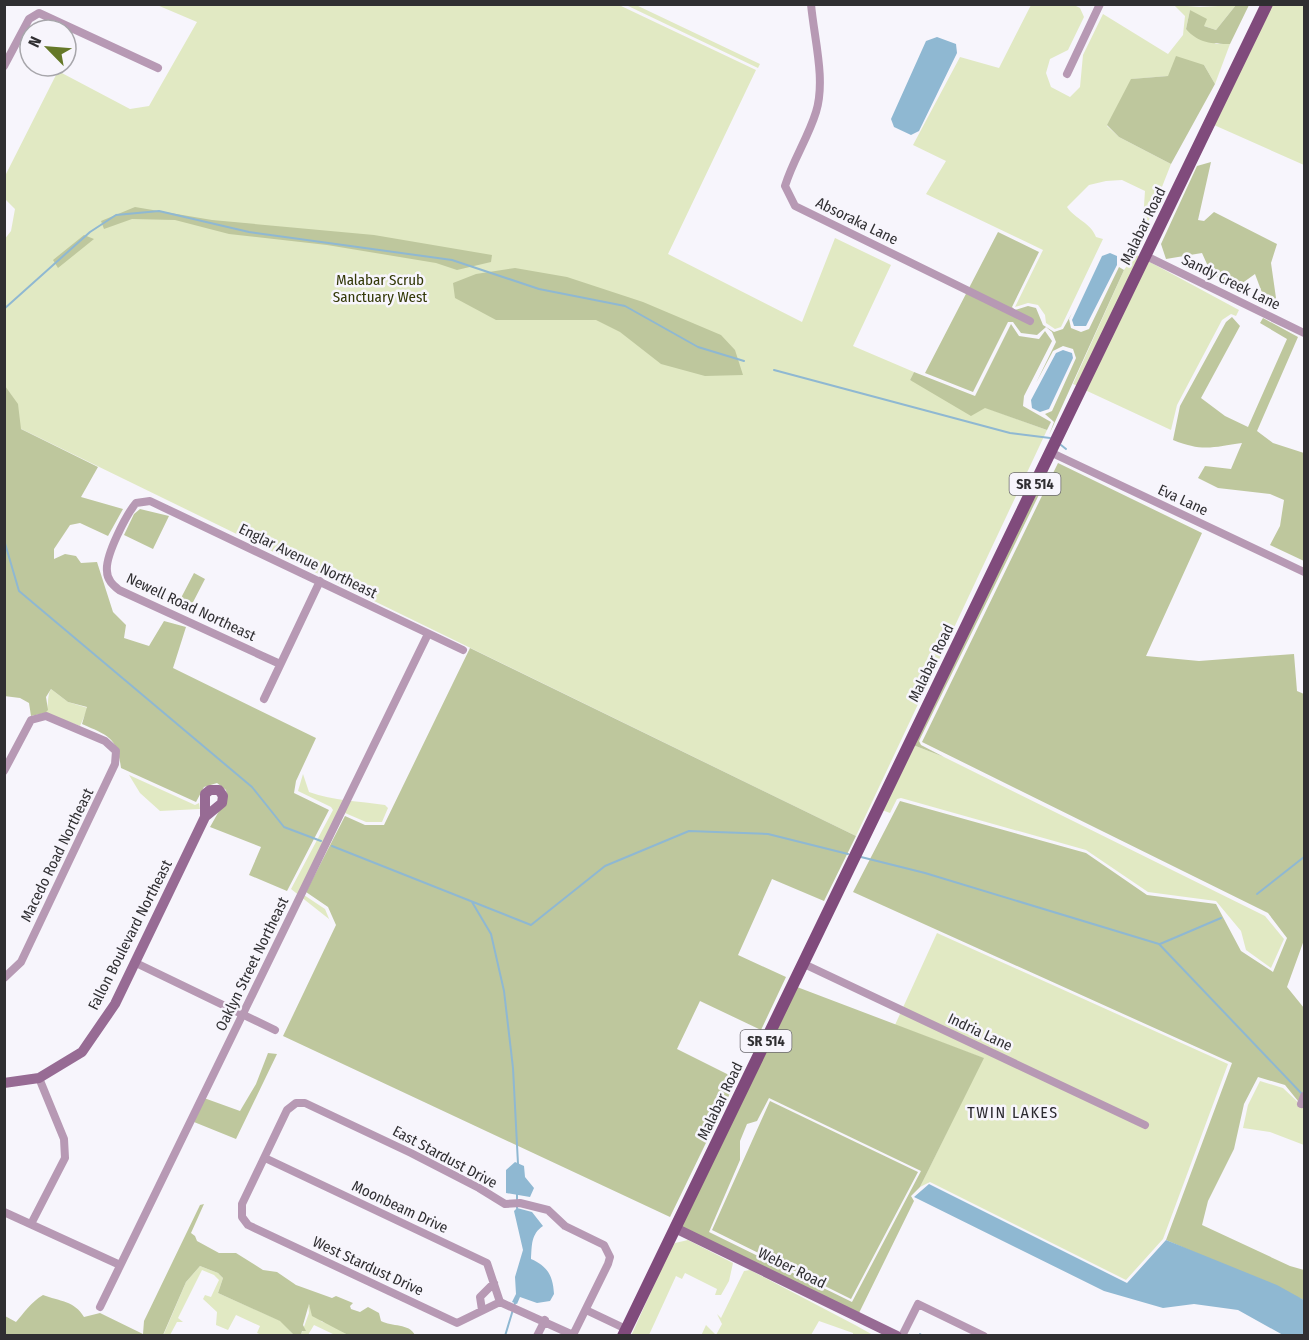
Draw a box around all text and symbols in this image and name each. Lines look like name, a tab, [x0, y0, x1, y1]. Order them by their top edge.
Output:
north arrow	[18, 18, 78, 78]
text: N	[24, 34, 45, 50]
street label: Malabar Road	[1116, 184, 1170, 268]
street label: Absoraka Lane	[813, 193, 901, 249]
street label: Sandy Creek Lane	[1179, 250, 1283, 314]
park label: Malabar Scrub Sanctuary West	[333, 271, 427, 306]
road number: SR 514	[1010, 473, 1060, 495]
street label: Eva Lane	[1155, 481, 1211, 519]
street label: Englar Avenue Northeast	[236, 520, 380, 602]
street label: Newell Road Northeast	[123, 569, 259, 645]
street label: Malabar Road	[904, 621, 958, 705]
street label: Macedo Road Northeast	[17, 785, 97, 925]
street label: Fallon Boulevard Northeast	[84, 857, 176, 1013]
street label: Oaklyn Street Northeast	[212, 894, 292, 1034]
street label: Indria Lane	[945, 1009, 1015, 1055]
road number: SR 514	[740, 1030, 792, 1052]
street label: Malabar Road	[693, 1059, 747, 1143]
district label: TWIN LAKES	[967, 1103, 1059, 1122]
street label: East Stardust Drive	[390, 1122, 500, 1192]
street label: Moonbeam Drive	[349, 1177, 451, 1237]
street label: West Stardust Drive	[310, 1232, 426, 1300]
street label: Weber Road	[755, 1244, 829, 1292]

